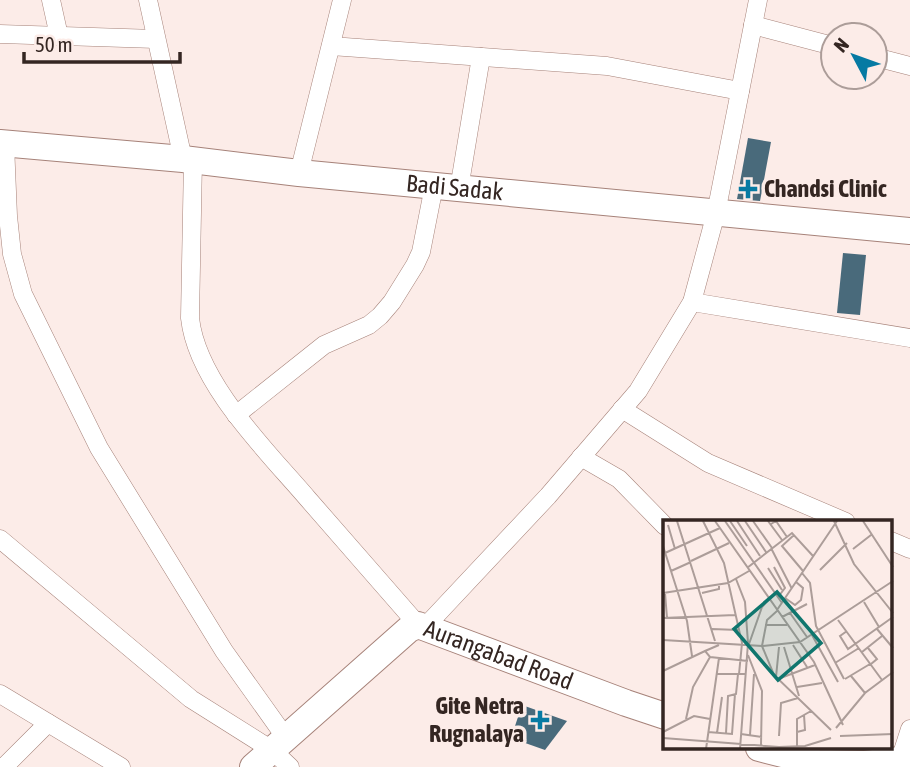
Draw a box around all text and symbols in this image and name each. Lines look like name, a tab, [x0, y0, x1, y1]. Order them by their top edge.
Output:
scale bar	[24, 21, 180, 65]
north arrow	[819, 21, 889, 91]
text: 50 m	[35, 32, 73, 56]
text: N	[829, 33, 853, 56]
street label: Badi Sadak	[405, 169, 505, 205]
place label: Chandsi Clinic	[764, 175, 887, 202]
marker: Chandsi Clinic	[738, 179, 758, 199]
inset map	[663, 520, 892, 750]
street label: Aurangabad Road	[420, 614, 577, 695]
place label: Gite Netra Rugnalaya	[429, 692, 524, 747]
marker: Gite Netra Rugnalaya	[530, 710, 550, 730]

